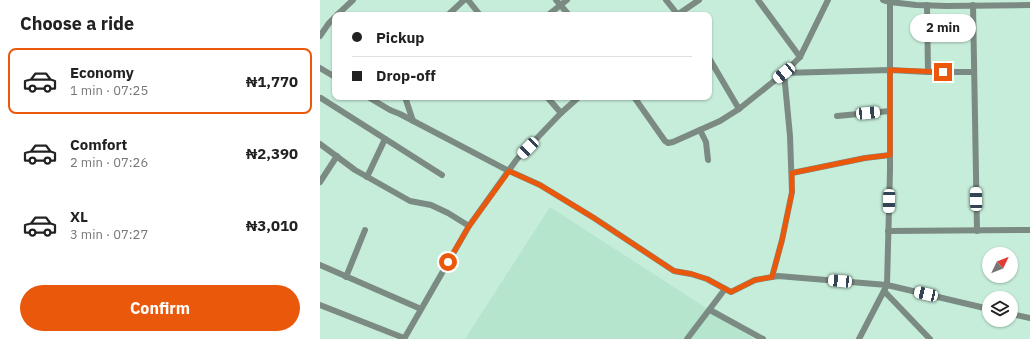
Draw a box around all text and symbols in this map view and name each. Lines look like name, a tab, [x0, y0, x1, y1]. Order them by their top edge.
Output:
text: Choose a ride	[20, 12, 134, 35]
callout: 2 min	[910, 14, 976, 42]
text: 2 min	[926, 19, 960, 36]
text: Pickup	[376, 28, 424, 47]
car	[771, 61, 797, 85]
icon: car	[22, 63, 58, 99]
text: Economy	[70, 63, 134, 82]
route end	[934, 63, 952, 81]
text: Drop-off	[376, 66, 436, 85]
text: ₦1,770	[246, 72, 298, 91]
text: 1 min · 07:25	[70, 82, 148, 99]
car	[856, 106, 880, 120]
icon: car	[22, 135, 58, 171]
text: Comfort	[70, 135, 127, 154]
car	[515, 135, 541, 161]
text: ₦2,390	[246, 144, 298, 163]
text: 2 min · 07:26	[70, 154, 148, 171]
car	[970, 187, 982, 211]
car	[883, 189, 895, 213]
icon: car	[22, 207, 58, 243]
text: XL	[70, 207, 88, 226]
text: ₦3,010	[246, 216, 298, 235]
text: 3 min · 07:27	[70, 226, 148, 243]
north arrow	[982, 247, 1018, 283]
map controls	[982, 247, 1018, 327]
route start	[439, 253, 457, 271]
car	[828, 274, 852, 288]
button: Confirm	[20, 285, 300, 331]
car	[913, 285, 939, 303]
button: layers	[982, 291, 1018, 327]

